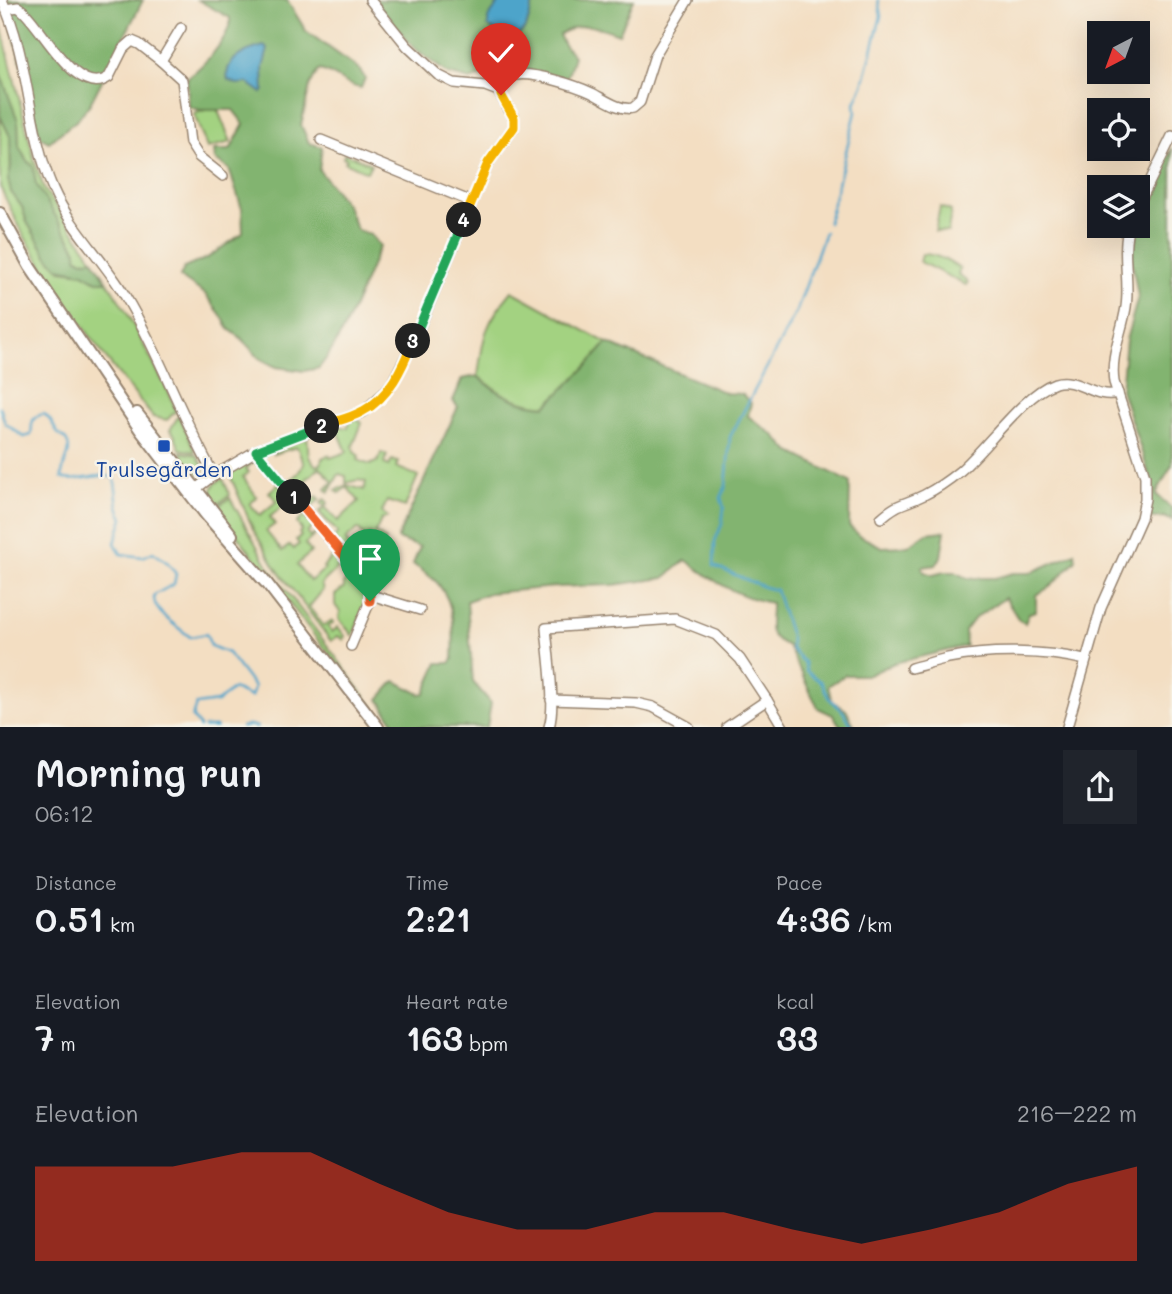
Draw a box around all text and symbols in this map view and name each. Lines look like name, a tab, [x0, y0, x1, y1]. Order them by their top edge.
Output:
north arrow	[1087, 21, 1150, 84]
map controls	[1087, 21, 1150, 238]
pin	[471, 23, 531, 95]
icon: check	[482, 34, 520, 72]
button: locate	[1087, 98, 1150, 161]
button: layers	[1087, 175, 1150, 238]
pin: 4	[447, 202, 482, 238]
text: 4	[457, 207, 470, 232]
pin: 3	[396, 324, 430, 358]
text: 3	[407, 328, 418, 353]
pin: 2	[304, 408, 340, 444]
text: 2	[316, 413, 327, 438]
marker: Trulsegården	[156, 438, 172, 454]
place label: Trulsegården	[96, 455, 232, 482]
pin: 1	[276, 480, 312, 514]
text: 1	[289, 484, 298, 509]
pin	[340, 529, 400, 601]
icon: arrive	[351, 540, 389, 578]
text: Morning run	[35, 747, 262, 797]
button: share	[1063, 750, 1137, 824]
text: 06:12	[35, 798, 93, 828]
text: Distance	[35, 870, 117, 895]
text: Time	[406, 870, 449, 895]
text: Pace	[776, 870, 823, 895]
text: 0.51	[35, 895, 104, 941]
text: 2:21	[406, 895, 471, 941]
text: 4:36	[776, 895, 851, 941]
text: km	[104, 912, 135, 937]
text: /km	[851, 912, 892, 937]
text: Elevation	[35, 989, 120, 1014]
text: Heart rate	[406, 989, 508, 1014]
text: kcal	[776, 989, 814, 1014]
text: 7	[35, 1014, 55, 1060]
text: 163	[406, 1014, 463, 1060]
text: 33	[776, 1014, 818, 1060]
text: m	[55, 1031, 76, 1056]
text: bpm	[463, 1031, 508, 1056]
text: Elevation	[35, 1098, 138, 1128]
text: 216–222 m	[1017, 1098, 1137, 1128]

